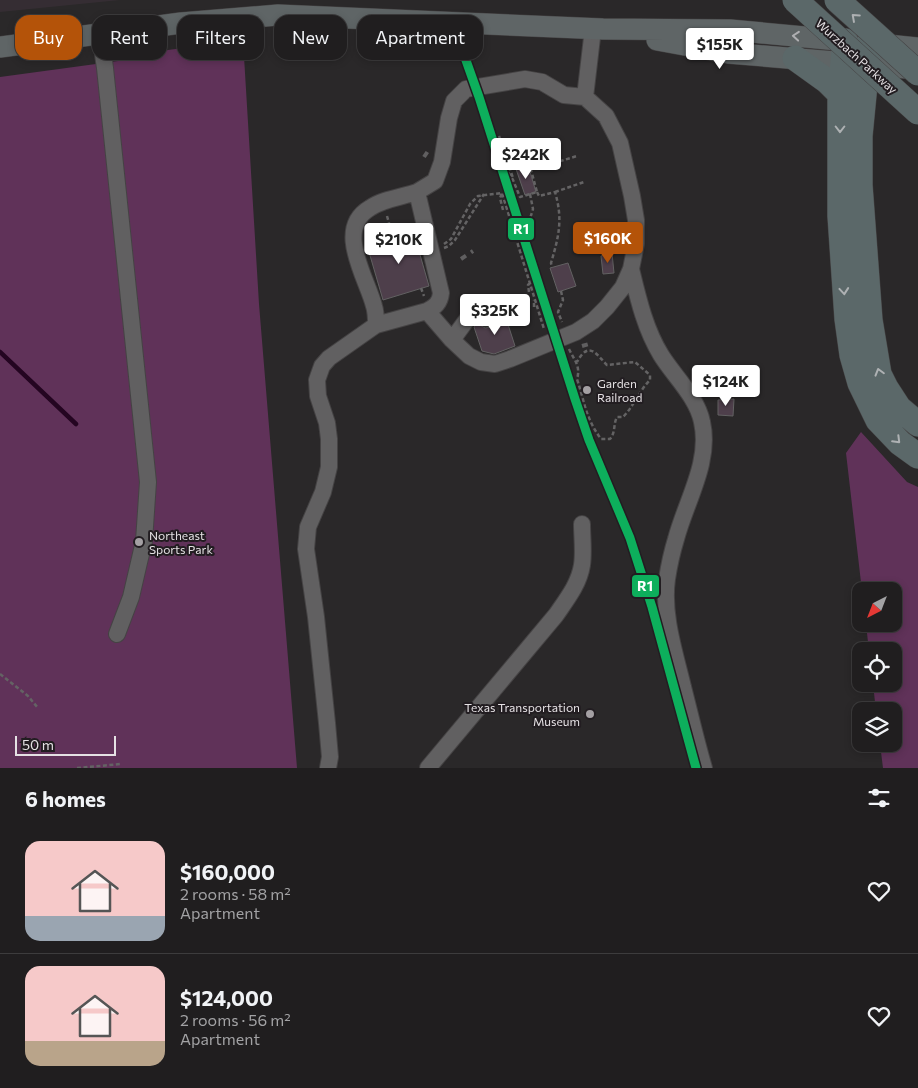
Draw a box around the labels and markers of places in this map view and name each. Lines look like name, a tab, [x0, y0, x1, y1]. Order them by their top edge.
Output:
pin: $155K	[685, 28, 755, 70]
pin: $242K	[491, 138, 561, 180]
pin: $210K	[364, 222, 434, 265]
pin: $160K	[573, 222, 643, 264]
pin: $325K	[460, 294, 530, 336]
pin: $124K	[691, 364, 761, 407]
place label: Garden Railroad	[597, 376, 642, 404]
marker: Garden Railroad	[581, 384, 593, 396]
place label: Northeast Sports Park	[149, 528, 213, 556]
marker: Northeast Sports Park	[133, 536, 145, 548]
place label: Texas Transportation Museum	[464, 700, 580, 728]
marker: Texas Transportation Museum	[584, 708, 596, 720]

